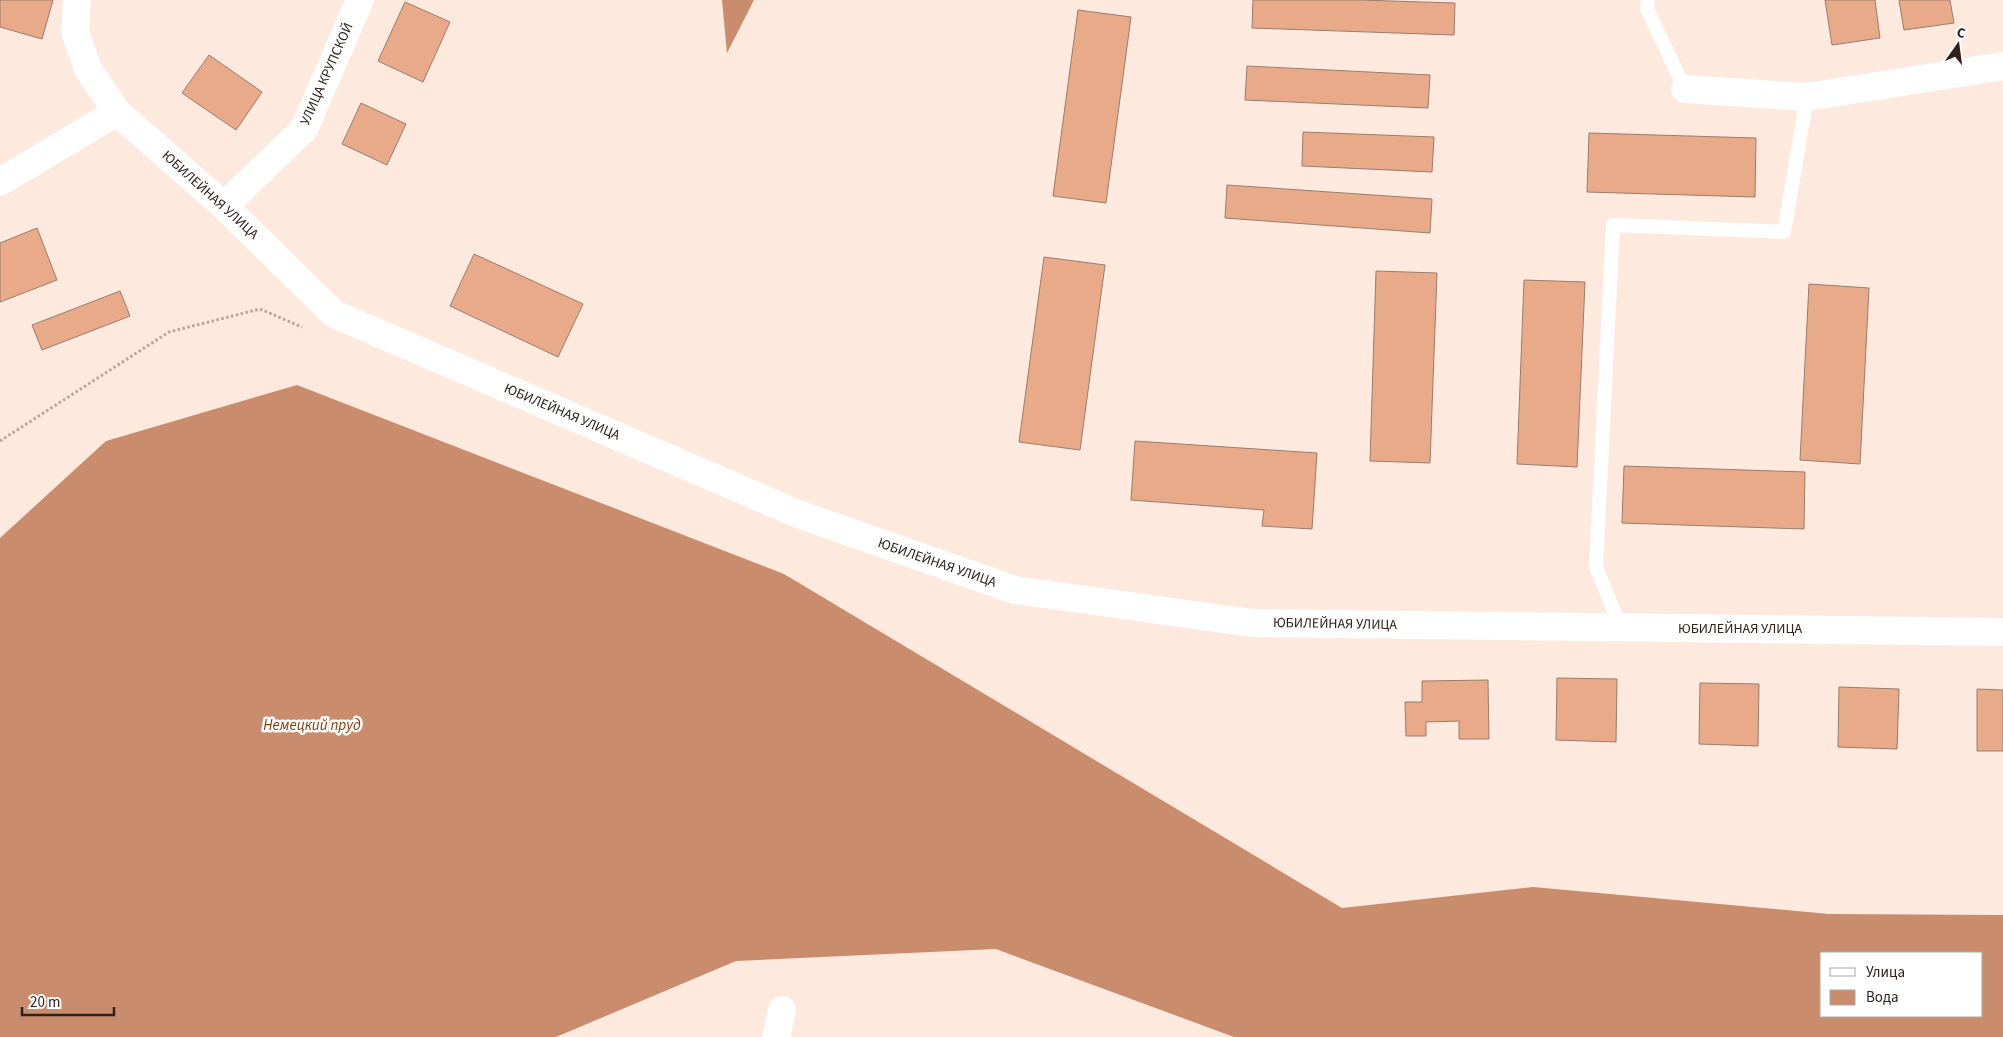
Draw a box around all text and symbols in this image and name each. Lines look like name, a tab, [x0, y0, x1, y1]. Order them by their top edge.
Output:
street label: УЛИЦА КРУПСКОЙ	[295, 20, 359, 128]
north arrow	[1933, 20, 1983, 70]
text: С	[1955, 23, 1967, 44]
street label: ЮБИЛЕЙНАЯ УЛИЦА	[157, 146, 263, 244]
street label: ЮБИЛЕЙНАЯ УЛИЦА	[501, 379, 623, 446]
street label: ЮБИЛЕЙНАЯ УЛИЦА	[875, 533, 999, 593]
street label: ЮБИЛЕЙНАЯ УЛИЦА	[1273, 613, 1398, 635]
street label: ЮБИЛЕЙНАЯ УЛИЦА	[1678, 619, 1802, 639]
water label: Немецкий пруд	[263, 715, 361, 736]
legend	[1820, 952, 1983, 1017]
text: Улица	[1866, 962, 1905, 983]
scale bar	[22, 984, 115, 1016]
text: Вода	[1866, 987, 1899, 1008]
text: 20 m	[30, 992, 60, 1013]

